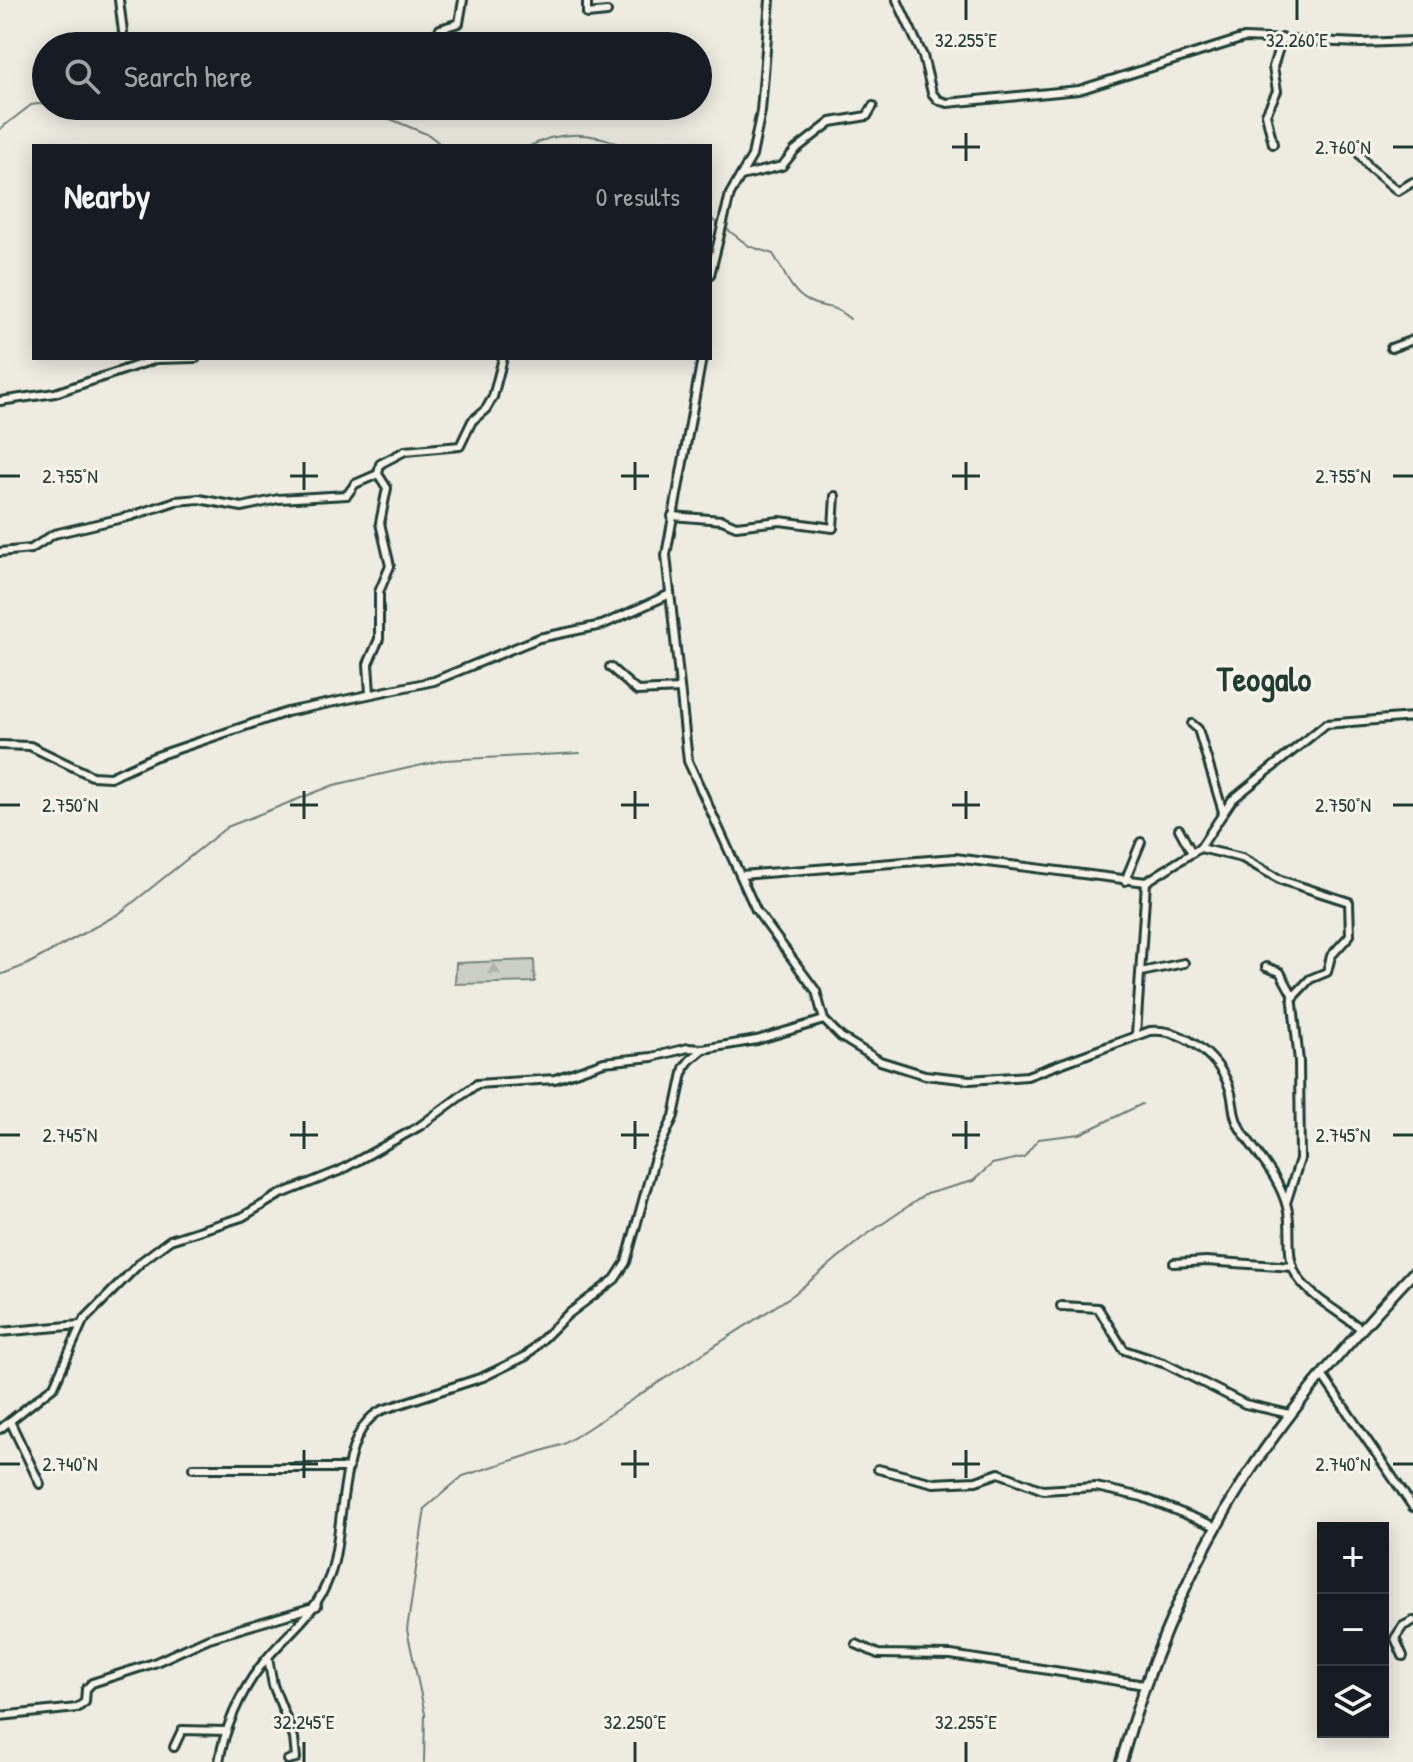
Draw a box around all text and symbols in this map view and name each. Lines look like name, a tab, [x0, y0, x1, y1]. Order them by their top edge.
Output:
text: 32.255°E	[935, 26, 997, 53]
text: 32.260°E	[1266, 26, 1328, 53]
search box	[32, 32, 712, 120]
icon: search	[60, 54, 104, 98]
text: Search here	[124, 56, 252, 96]
text: 2.760°N	[1315, 133, 1371, 160]
text: Nearby	[64, 173, 150, 219]
text: 0 results	[596, 179, 680, 214]
text: 2.755°N	[42, 462, 98, 489]
text: 2.755°N	[1315, 462, 1371, 489]
district label: Teogalo	[1216, 656, 1311, 703]
text: 2.750°N	[42, 791, 98, 818]
text: 2.750°N	[1315, 791, 1371, 818]
text: 2.745°N	[43, 1121, 97, 1148]
text: 2.745°N	[1316, 1121, 1370, 1148]
text: 2.740°N	[42, 1450, 98, 1477]
text: 2.740°N	[1315, 1450, 1371, 1477]
map controls	[1317, 1522, 1389, 1738]
button: +	[1317, 1522, 1389, 1594]
button: −	[1317, 1594, 1389, 1666]
button: layers	[1317, 1666, 1389, 1738]
text: 32.245°E	[273, 1708, 335, 1735]
text: 32.250°E	[604, 1708, 667, 1735]
text: 32.255°E	[935, 1708, 997, 1735]

